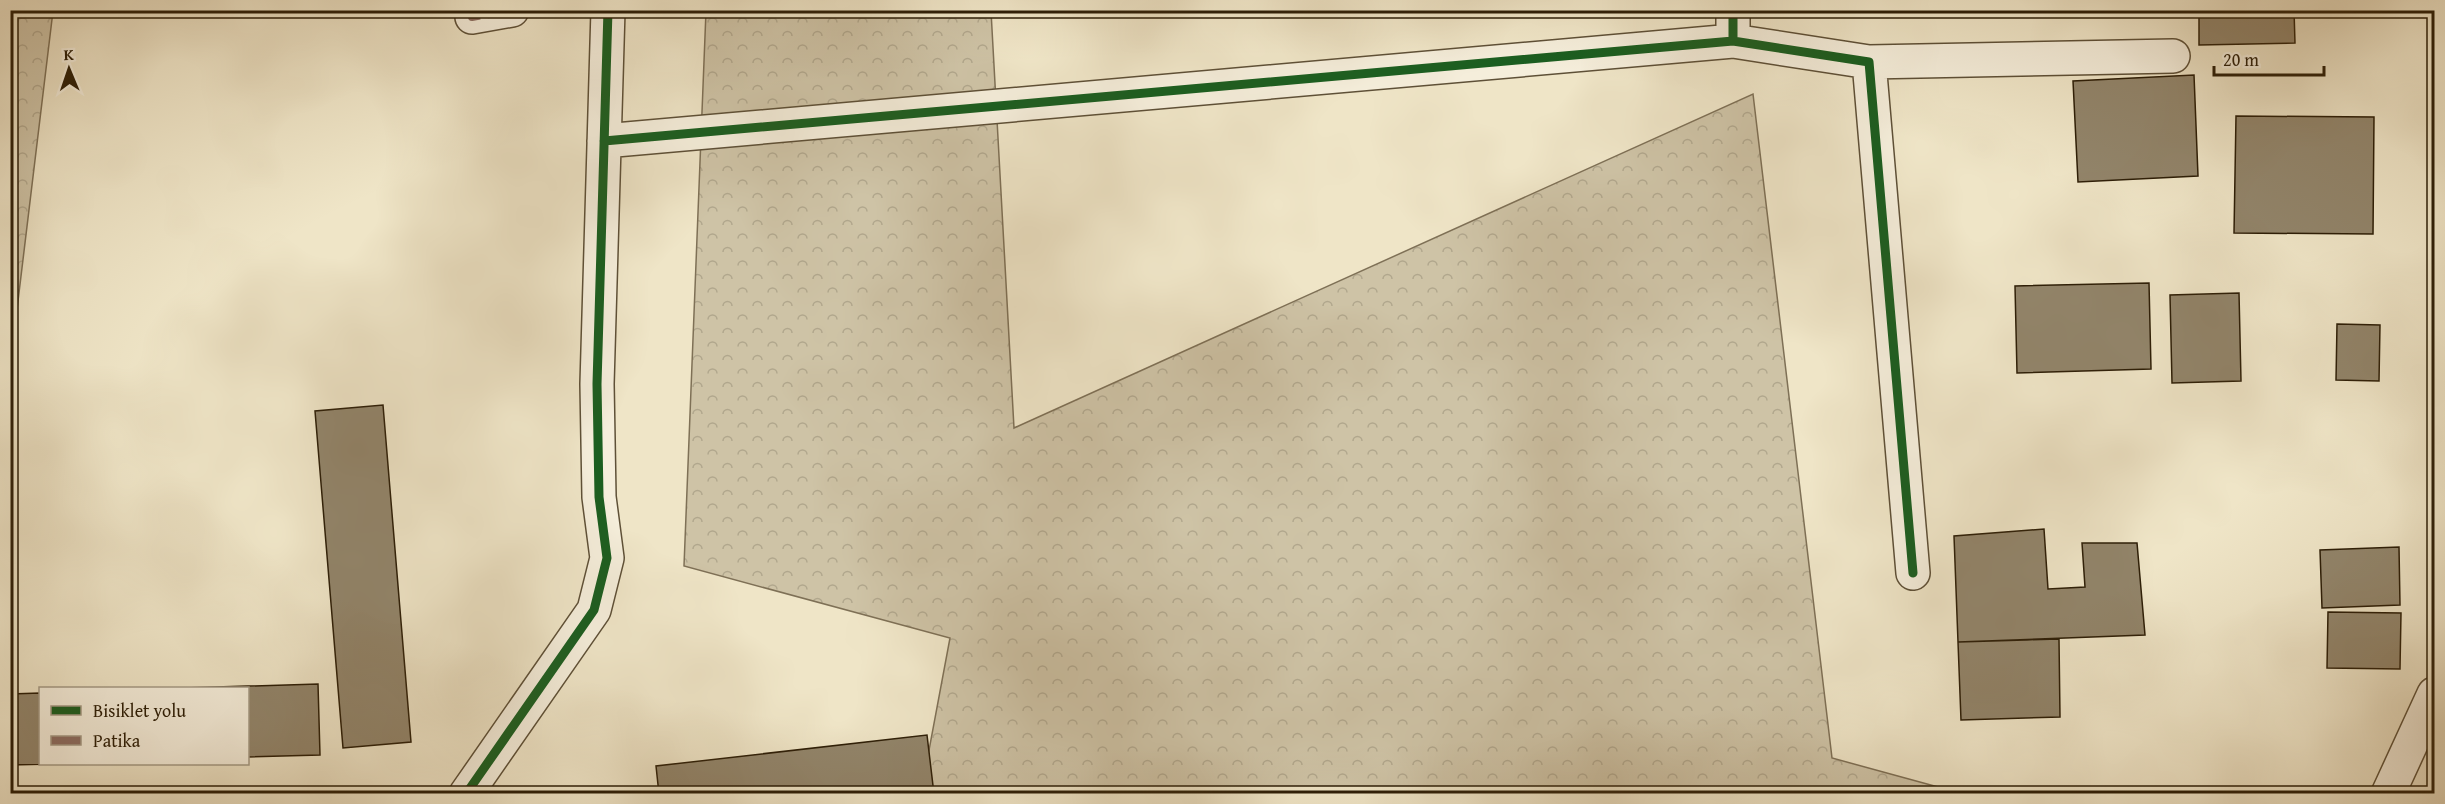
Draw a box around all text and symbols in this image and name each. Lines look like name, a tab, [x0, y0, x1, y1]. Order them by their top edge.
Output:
north arrow	[39, 39, 99, 99]
scale bar	[2214, 39, 2324, 77]
text: K	[63, 42, 75, 66]
text: 20 m	[2223, 46, 2259, 73]
legend	[39, 687, 249, 765]
text: Bisiklet yolu	[93, 697, 186, 724]
text: Patika	[93, 727, 141, 754]

